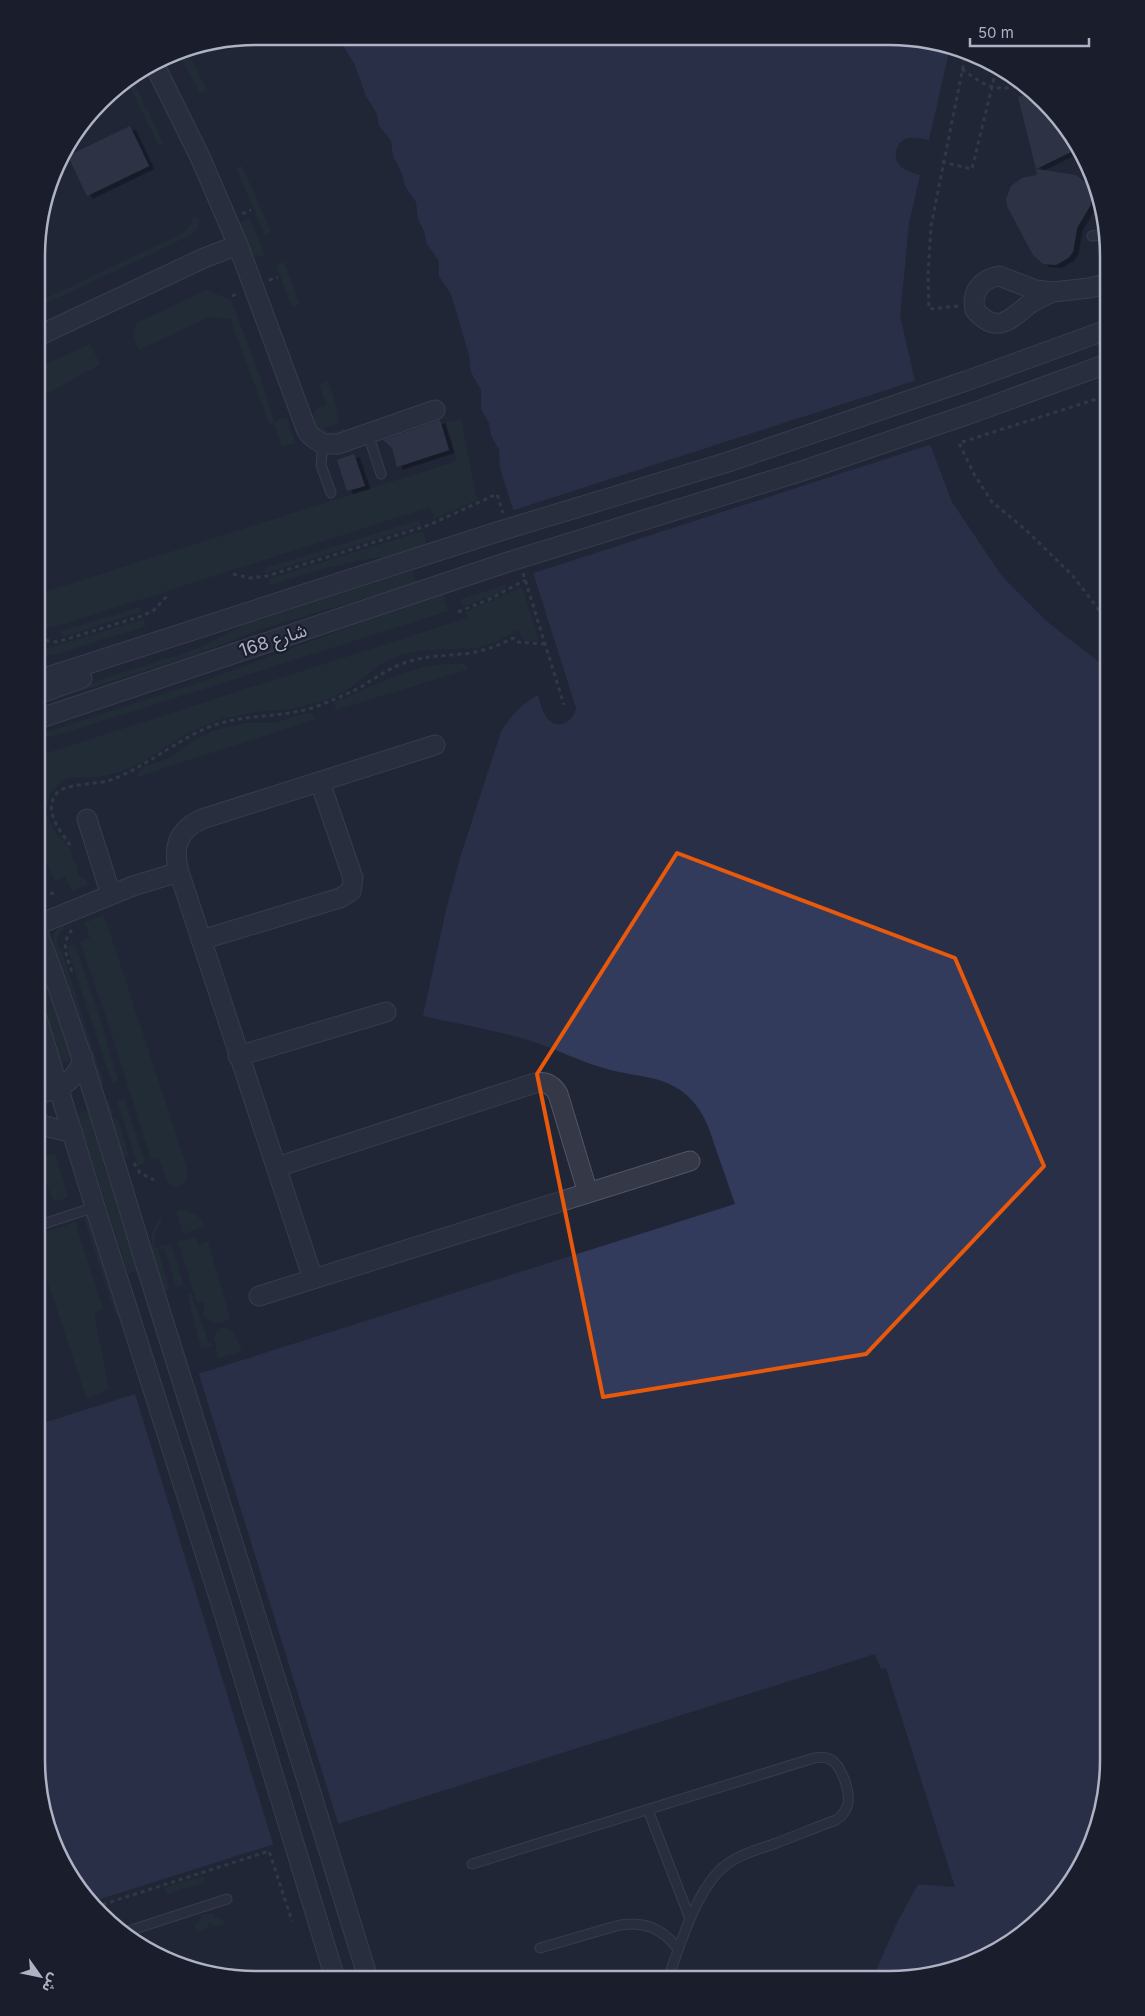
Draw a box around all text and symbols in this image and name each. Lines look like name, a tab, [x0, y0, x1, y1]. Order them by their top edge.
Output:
scale bar	[970, 15, 1089, 47]
text: 50 m	[978, 23, 1014, 42]
street label: شارع 168	[237, 619, 311, 665]
north arrow	[15, 1951, 65, 2001]
text: ش	[39, 1971, 64, 1996]

